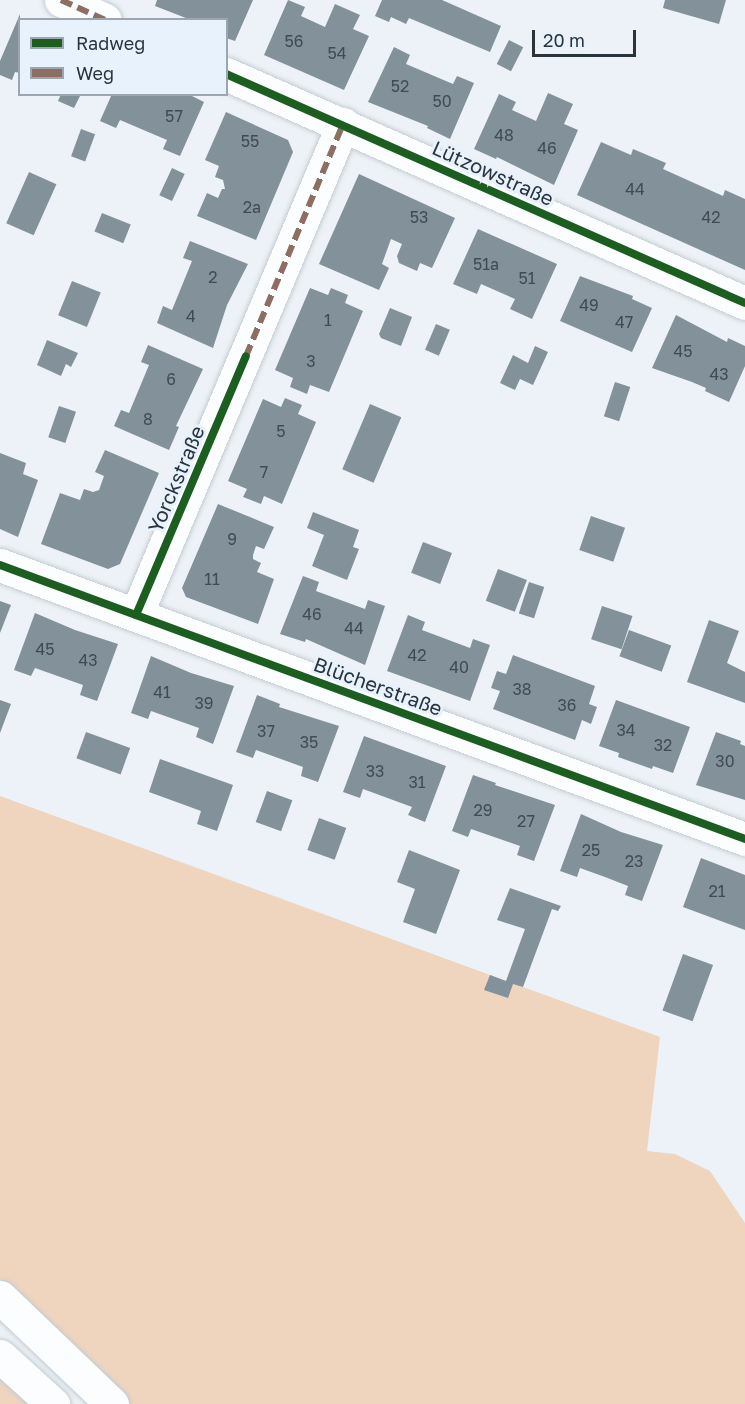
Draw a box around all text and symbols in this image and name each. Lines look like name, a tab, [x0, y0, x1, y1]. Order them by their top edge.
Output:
legend	[18, 18, 228, 96]
scale bar	[535, 18, 638, 56]
text: 20 m	[543, 29, 585, 51]
house number: 56	[285, 31, 303, 51]
text: Radweg	[76, 32, 145, 54]
house number: 54	[327, 43, 347, 63]
text: Weg	[76, 62, 114, 84]
house number: 52	[391, 76, 409, 96]
house number: 50	[432, 91, 452, 111]
house number: 57	[165, 106, 183, 126]
house number: 48	[494, 125, 514, 145]
house number: 55	[241, 131, 259, 151]
street label: Lützowstraße	[429, 136, 557, 210]
house number: 46	[537, 138, 557, 158]
house number: 44	[625, 179, 645, 199]
house number: 2a	[243, 197, 261, 217]
house number: 53	[410, 207, 428, 227]
house number: 42	[701, 207, 721, 227]
house number: 51a	[473, 254, 499, 274]
house number: 2	[208, 267, 218, 287]
house number: 51	[518, 268, 536, 288]
house number: 49	[579, 295, 599, 315]
house number: 4	[186, 306, 196, 326]
house number: 1	[324, 310, 332, 330]
house number: 47	[615, 312, 633, 332]
house number: 45	[673, 341, 693, 361]
house number: 3	[306, 351, 316, 371]
house number: 43	[709, 364, 729, 384]
house number: 6	[166, 369, 176, 389]
house number: 8	[143, 409, 153, 429]
house number: 5	[276, 421, 286, 441]
street label: Yorckstraße	[143, 422, 209, 536]
house number: 7	[260, 462, 268, 482]
house number: 9	[227, 529, 237, 549]
house number: 11	[204, 569, 220, 589]
house number: 46	[302, 604, 322, 624]
house number: 44	[344, 618, 364, 638]
house number: 45	[35, 639, 55, 659]
house number: 42	[407, 645, 427, 665]
house number: 43	[78, 650, 98, 670]
street label: Blücherstraße	[310, 652, 446, 720]
house number: 40	[449, 657, 469, 677]
house number: 38	[512, 679, 532, 699]
house number: 41	[153, 682, 171, 702]
house number: 39	[194, 693, 214, 713]
house number: 36	[557, 695, 577, 715]
house number: 34	[616, 720, 636, 740]
house number: 37	[257, 721, 275, 741]
house number: 35	[300, 732, 318, 752]
house number: 32	[654, 735, 672, 755]
house number: 30	[715, 751, 735, 771]
house number: 33	[366, 761, 384, 781]
house number: 31	[408, 772, 426, 792]
house number: 29	[474, 800, 492, 820]
house number: 27	[517, 811, 535, 831]
house number: 25	[582, 840, 600, 860]
house number: 23	[625, 851, 643, 871]
house number: 21	[708, 881, 726, 901]

